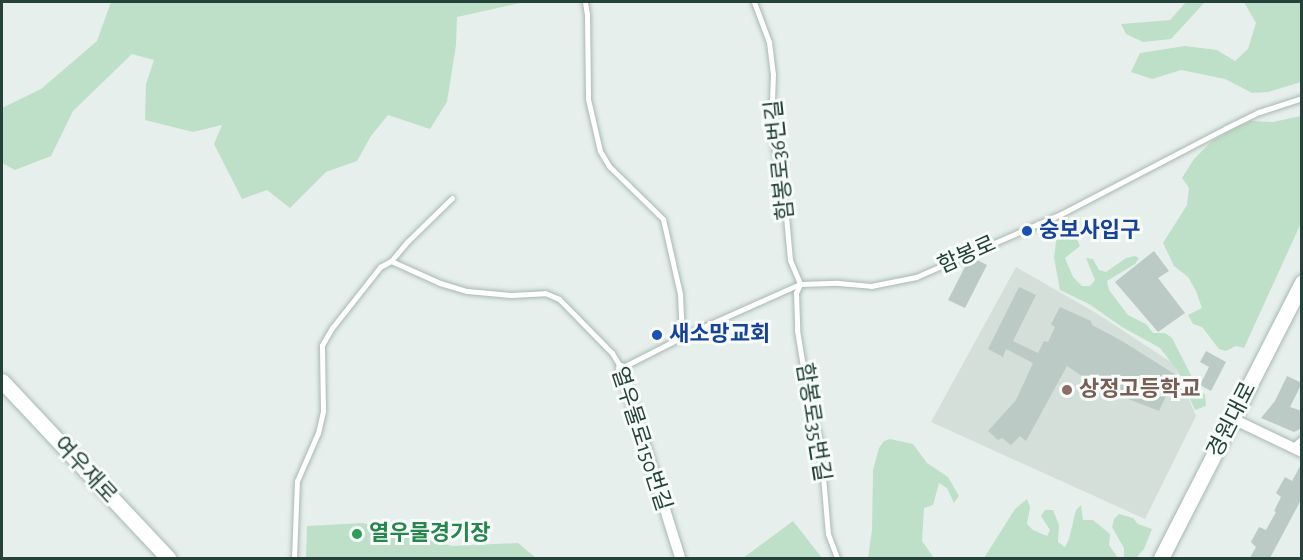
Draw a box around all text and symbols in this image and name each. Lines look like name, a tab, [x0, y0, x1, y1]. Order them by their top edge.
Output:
street label: 함봉로36번길	[761, 99, 799, 221]
place label: 숭보사입구	[1039, 218, 1140, 244]
marker: 숭보사입구	[1020, 224, 1034, 238]
street label: 함봉로	[934, 231, 1000, 279]
place label: 새소망교회	[669, 322, 770, 348]
marker: 새소망교회	[650, 328, 664, 342]
street label: 함봉로35번길	[791, 361, 835, 483]
street label: 열우물로150번길	[605, 364, 677, 514]
place label: 상정고등학교	[1079, 377, 1200, 403]
street label: 경원대로	[1202, 378, 1262, 462]
marker: 상정고등학교	[1060, 383, 1074, 397]
street label: 여우재로	[48, 431, 122, 509]
place label: 열우물경기장	[369, 521, 490, 547]
marker: 열우물경기장	[350, 527, 364, 541]

